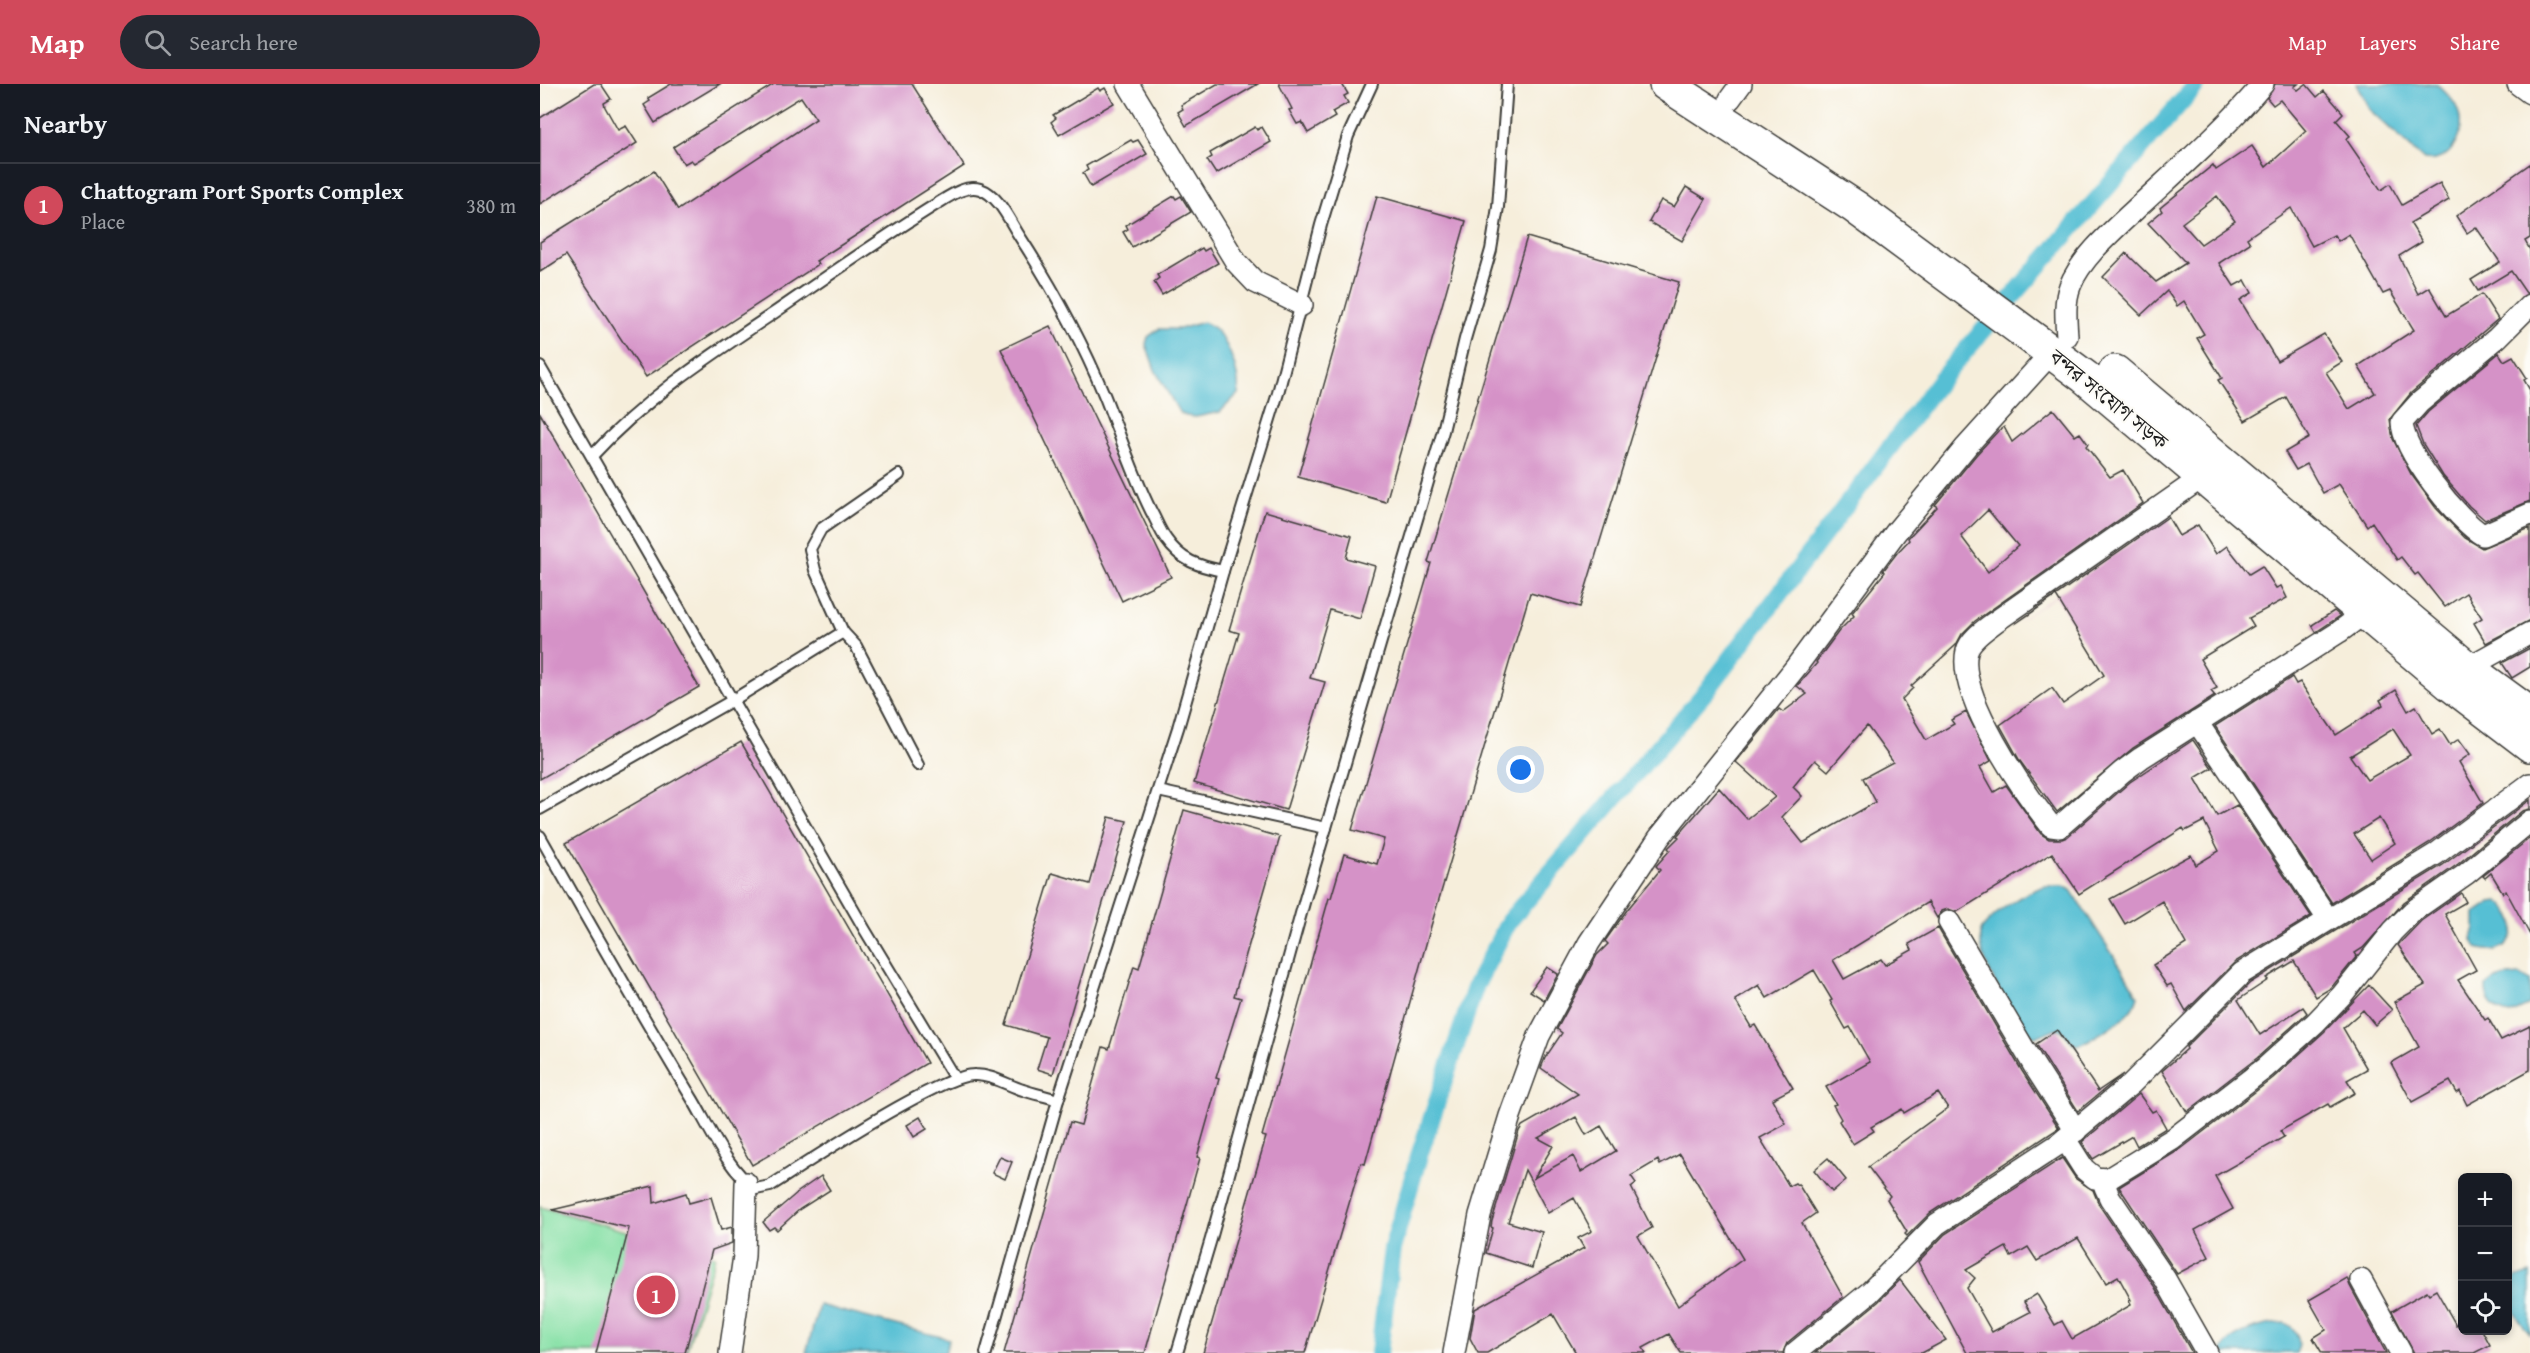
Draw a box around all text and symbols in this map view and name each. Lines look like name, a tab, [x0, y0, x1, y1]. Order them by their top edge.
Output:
search box	[120, 15, 540, 69]
text: Map	[30, 22, 84, 63]
icon: search	[141, 26, 174, 59]
text: Search here	[189, 26, 298, 58]
text: Map	[2288, 27, 2327, 58]
text: Layers	[2360, 27, 2417, 58]
text: Share	[2450, 27, 2500, 58]
text: Nearby	[24, 104, 107, 143]
text: Chattogram Port Sports Complex	[81, 175, 403, 207]
text: 1	[38, 191, 49, 220]
text: 380 m	[466, 191, 516, 220]
text: Place	[81, 207, 125, 236]
street label: বন্দর সংযোগ সড়ক	[2042, 341, 2176, 457]
your location	[1506, 755, 1535, 784]
map controls	[2458, 1173, 2512, 1335]
button: +	[2458, 1173, 2512, 1227]
button: −	[2458, 1227, 2512, 1281]
pin: 1	[636, 1272, 676, 1318]
button: locate	[2458, 1281, 2512, 1335]

